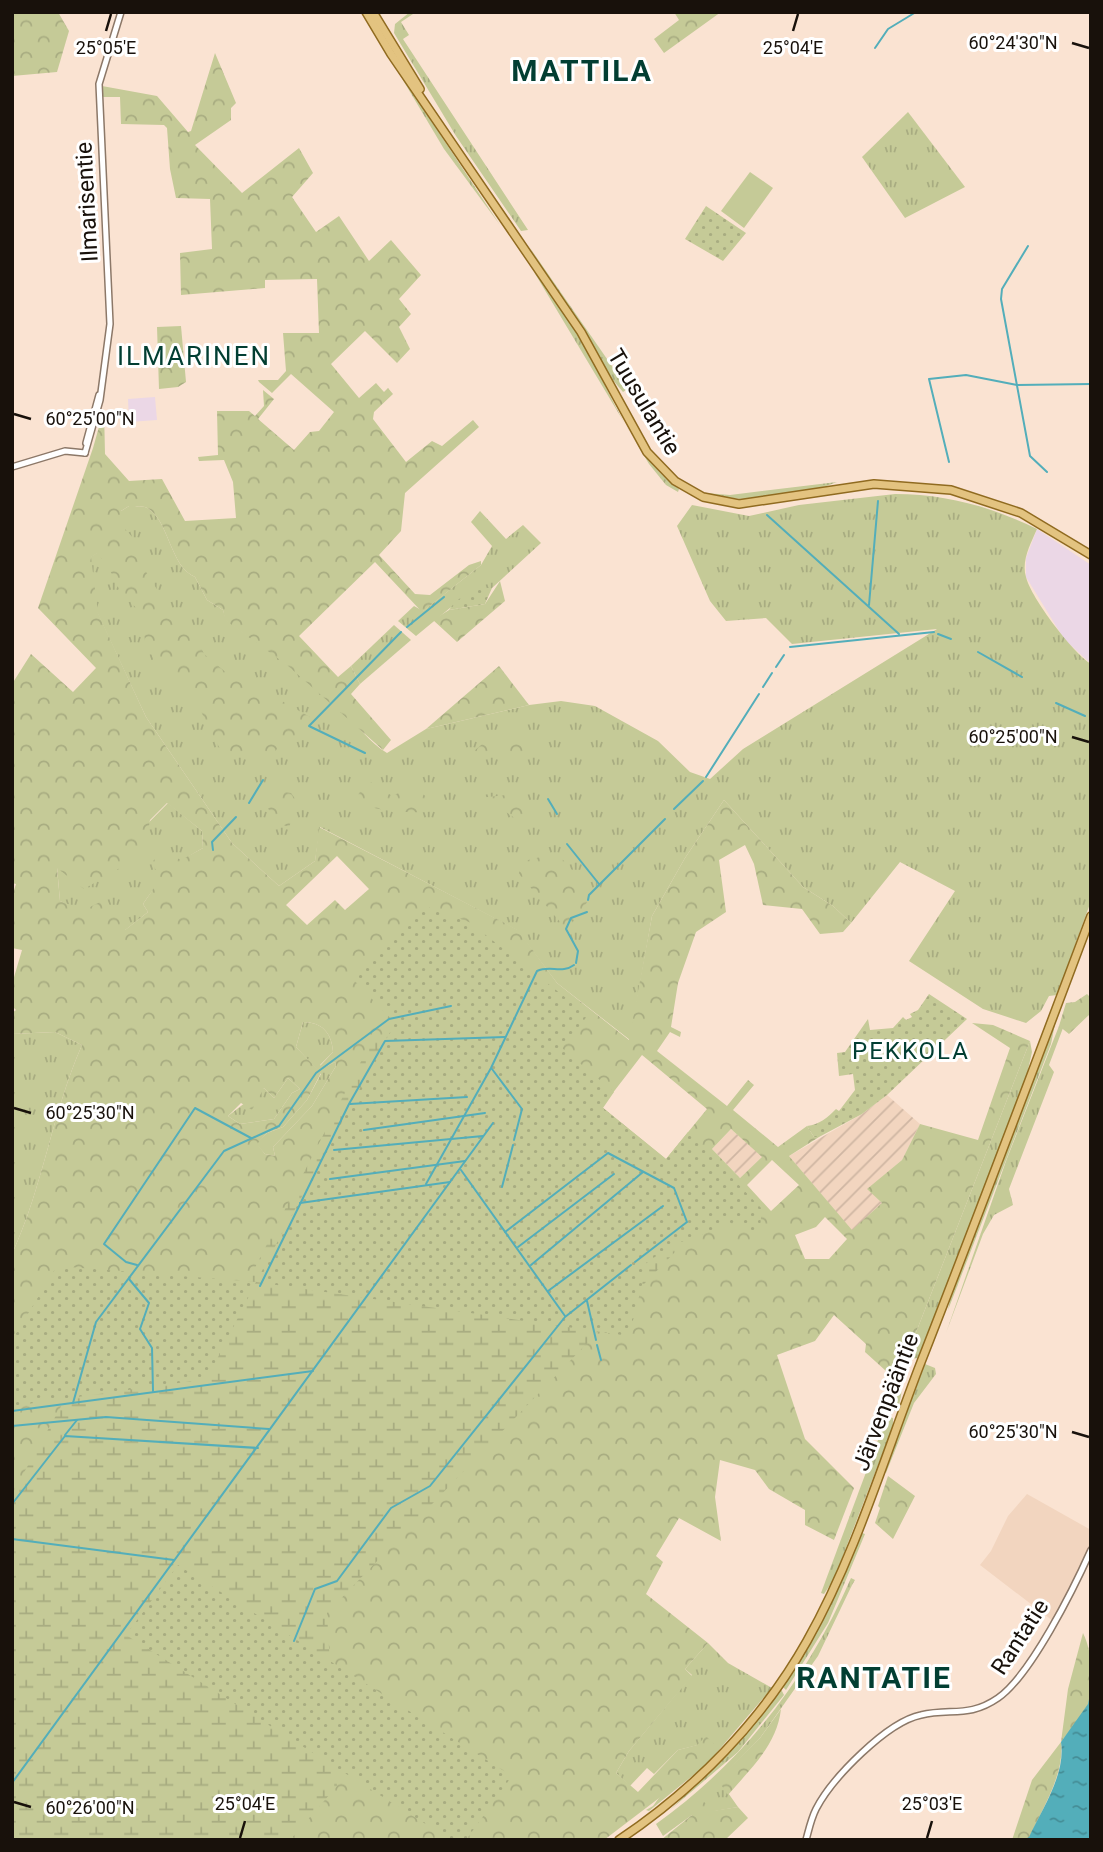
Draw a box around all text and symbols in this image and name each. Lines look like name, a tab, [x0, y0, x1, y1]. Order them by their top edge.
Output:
text: 60°24'30"N	[968, 32, 1058, 53]
text: 25°05'E	[76, 37, 136, 58]
text: 25°04'E	[763, 37, 823, 58]
district label: MATTILA	[511, 53, 653, 88]
street label: Ilmarisentie	[70, 141, 104, 263]
district label: ILMARINEN	[117, 341, 271, 371]
street label: Tuusulantie	[602, 344, 686, 460]
text: 60°25'00"N	[45, 408, 135, 429]
text: 60°25'00"N	[968, 726, 1058, 747]
district label: PEKKOLA	[852, 1037, 970, 1065]
text: 60°25'30"N	[45, 1102, 135, 1123]
street label: Järvenpääntie	[847, 1329, 925, 1475]
text: 60°25'30"N	[968, 1421, 1058, 1442]
street label: Rantatie	[986, 1594, 1054, 1680]
district label: RANTATIE	[796, 1660, 952, 1695]
text: 25°04'E	[215, 1793, 275, 1814]
text: 25°03'E	[902, 1793, 962, 1814]
text: 60°26'00"N	[45, 1797, 135, 1818]

